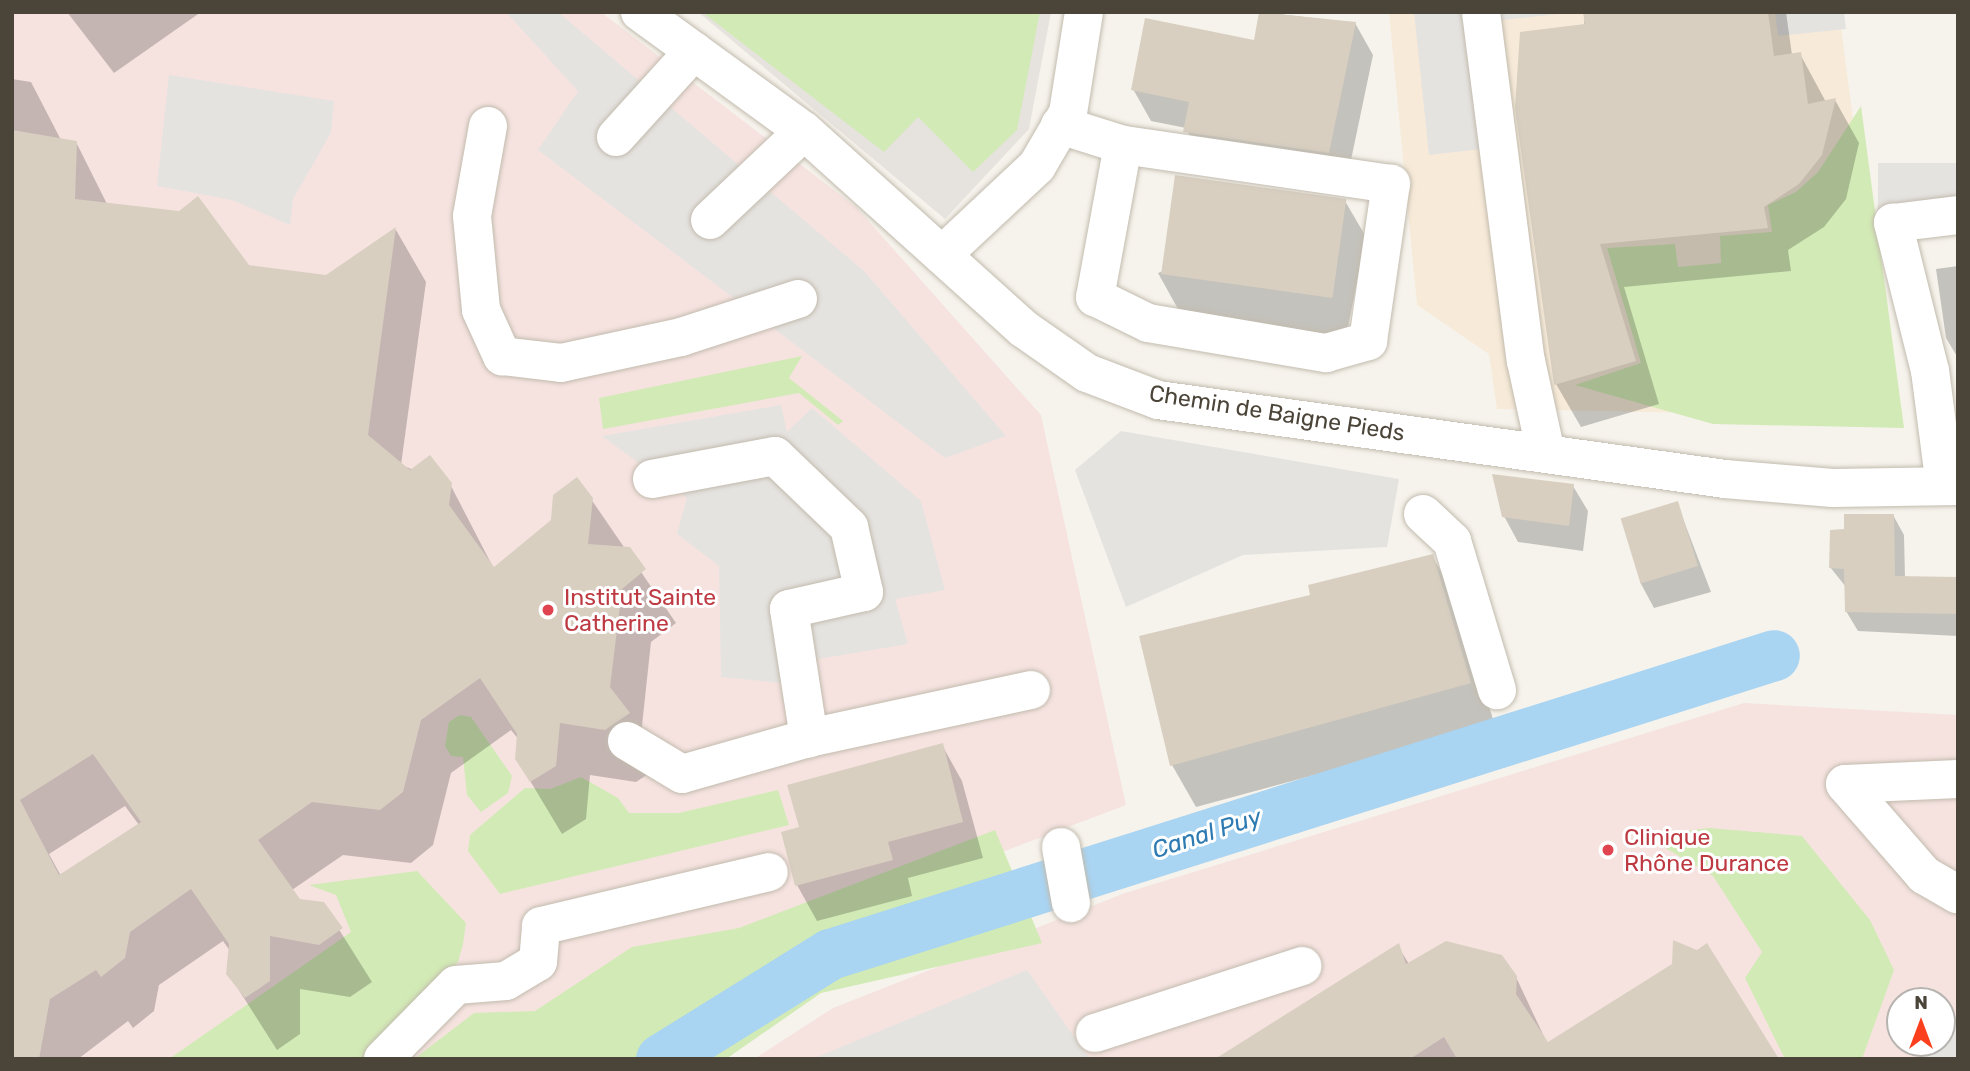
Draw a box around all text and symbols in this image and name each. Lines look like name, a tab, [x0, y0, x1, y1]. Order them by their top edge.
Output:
street label: Chemin de Baigne Pieds	[1147, 379, 1407, 447]
place label: Institut Sainte Catherine	[564, 583, 716, 637]
marker: Institut Sainte Catherine	[538, 600, 558, 620]
water label: Canal Puy	[1148, 803, 1266, 865]
place label: Clinique Rhône Durance	[1624, 823, 1789, 877]
marker: Clinique Rhône Durance	[1598, 840, 1618, 860]
north arrow	[1886, 987, 1956, 1057]
text: N	[1914, 991, 1928, 1014]

